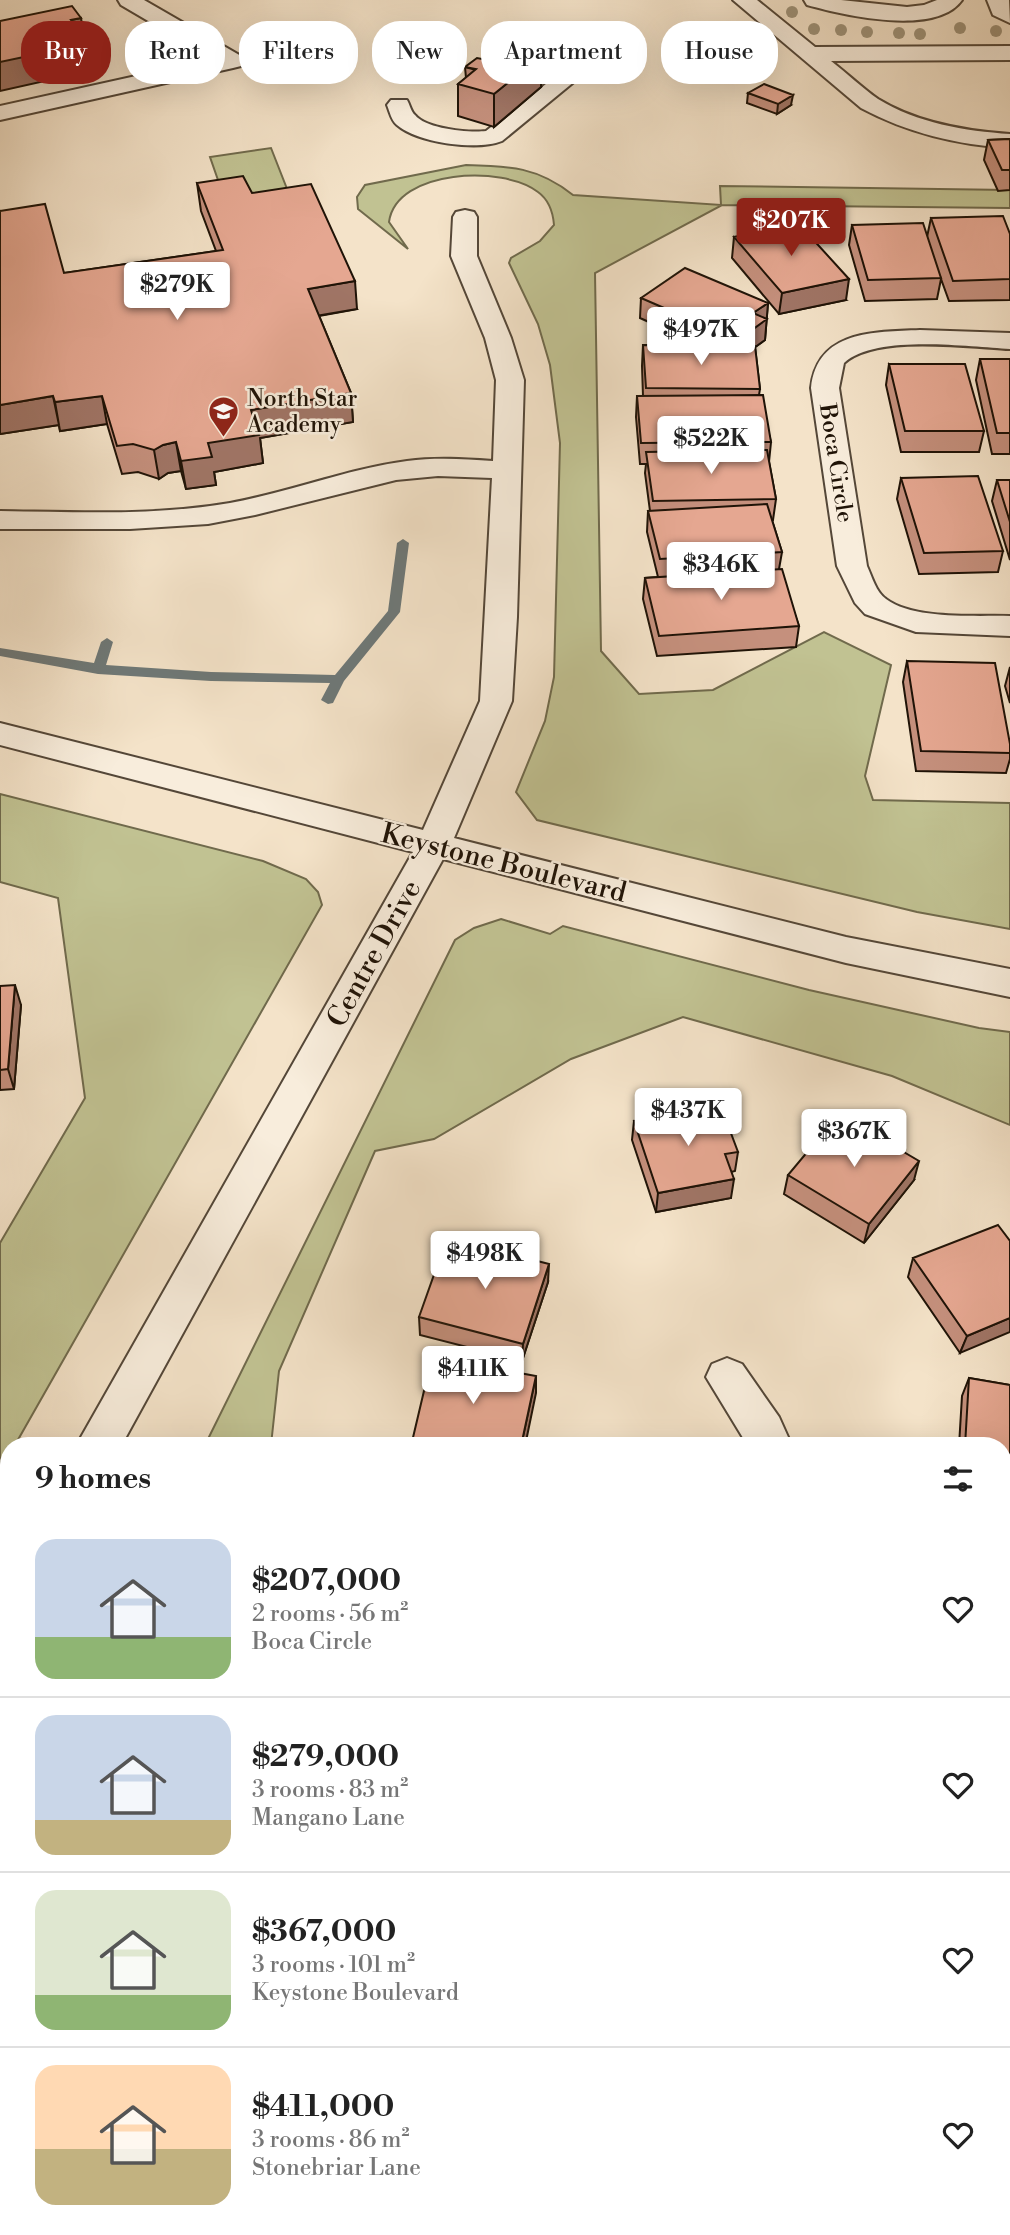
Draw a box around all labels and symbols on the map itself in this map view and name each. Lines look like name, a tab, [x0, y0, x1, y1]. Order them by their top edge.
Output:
pin: $207K	[742, 198, 840, 258]
pin: $279K	[128, 262, 226, 322]
pin: $497K	[652, 308, 750, 367]
place label: North Star Academy	[246, 385, 358, 439]
school or university icon: North Star Academy	[207, 394, 241, 438]
street label: Boca Circle	[813, 401, 859, 525]
pin: $522K	[662, 416, 760, 476]
pin: $346K	[672, 542, 770, 602]
street label: Keystone Boulevard	[377, 816, 630, 911]
street label: Centre Drive	[319, 874, 429, 1034]
pin: $437K	[639, 1088, 737, 1148]
pin: $367K	[805, 1110, 903, 1169]
pin: $498K	[436, 1232, 534, 1291]
pin: $411K	[424, 1346, 522, 1406]

